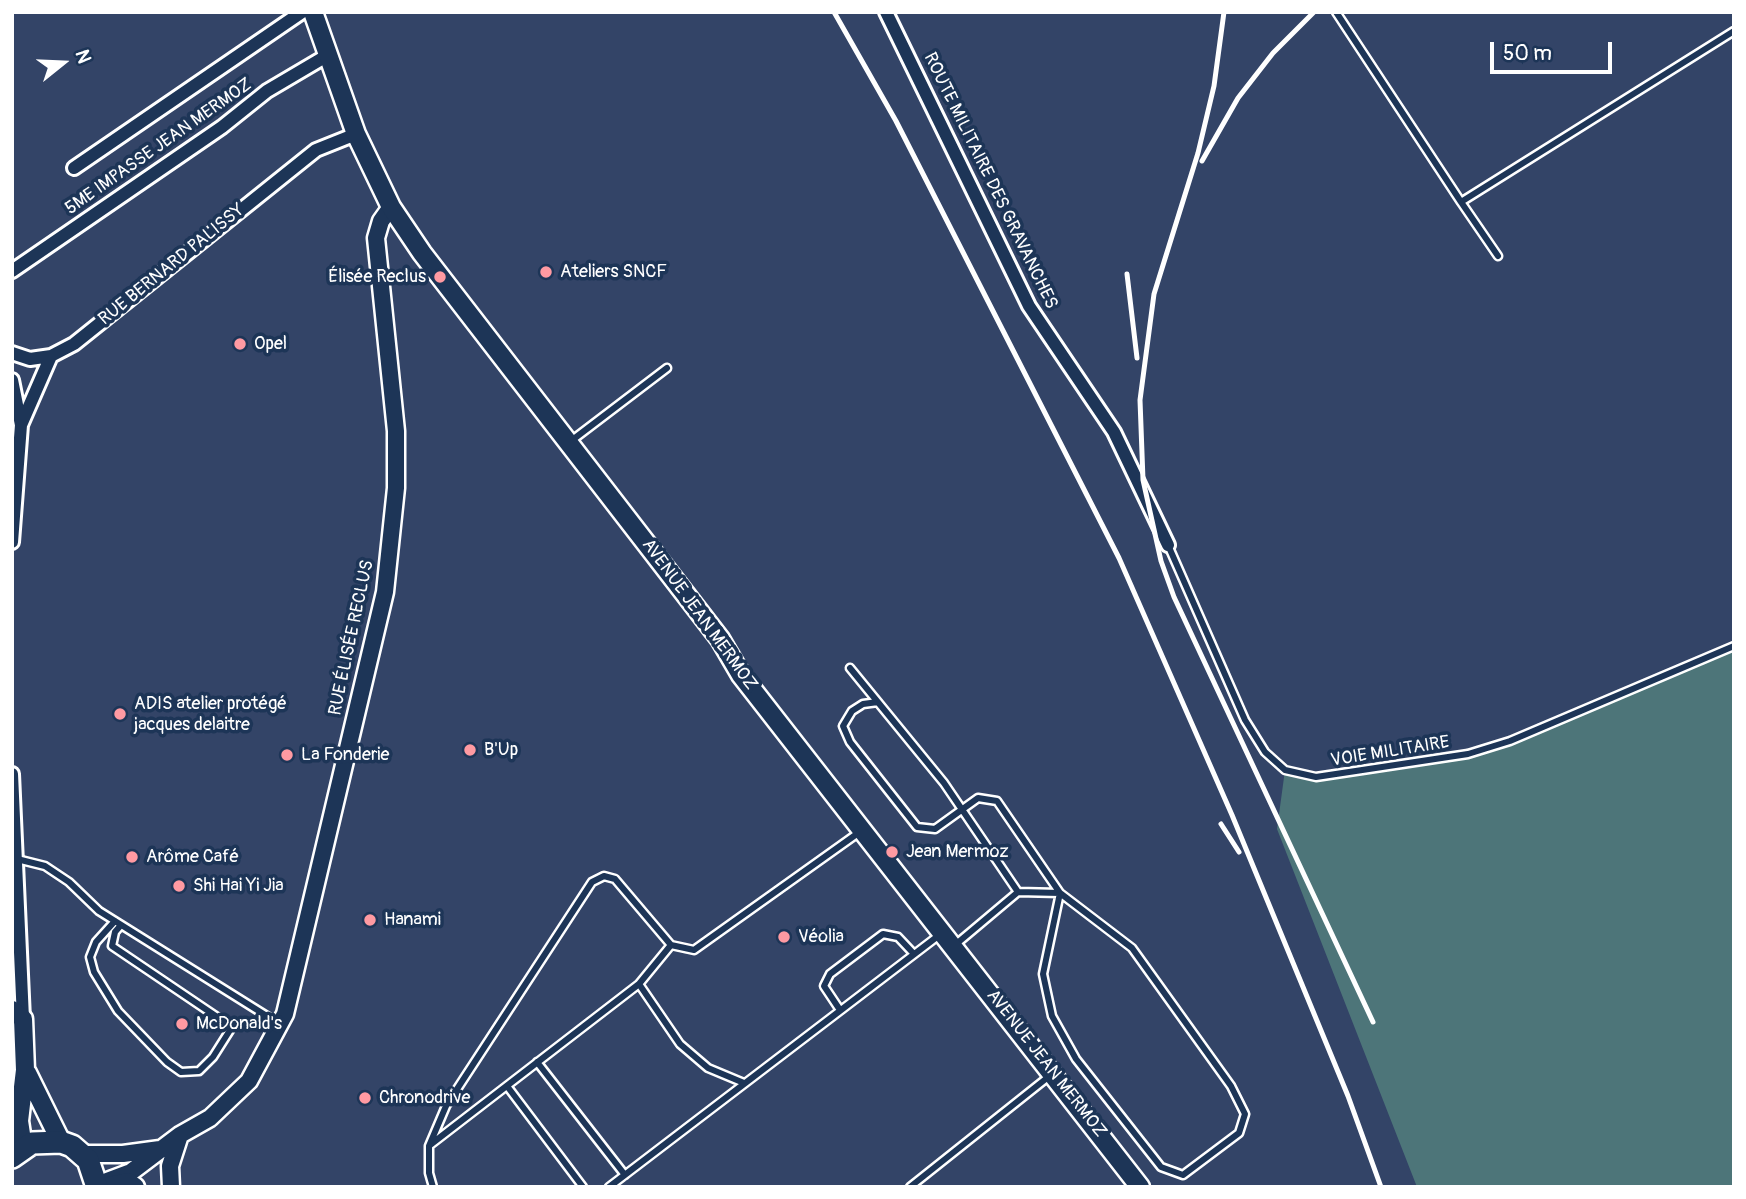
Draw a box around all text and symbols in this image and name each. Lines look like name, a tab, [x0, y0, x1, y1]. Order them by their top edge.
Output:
north arrow	[28, 28, 98, 98]
scale bar	[1494, 28, 1616, 72]
text: 50 m	[1503, 40, 1552, 67]
text: N	[70, 47, 96, 66]
street label: ROUTE MILITAIRE DES GRAVANCHES	[918, 49, 1062, 313]
street label: 5ME IMPASSE JEAN MERMOZ	[61, 74, 257, 220]
street label: RUE BERNARD PALISSY	[95, 200, 249, 330]
place label: Ateliers SNCF	[560, 261, 667, 283]
marker: Ateliers SNCF	[538, 264, 554, 280]
place label: Élisée Reclus	[328, 266, 426, 288]
marker: Élisée Reclus	[432, 269, 448, 285]
place label: Opel	[254, 333, 287, 355]
marker: Opel	[232, 336, 248, 352]
street label: AVENUE JEAN MERMOZ	[637, 535, 761, 695]
street label: RUE ÉLISÉE RECLUS	[325, 558, 379, 718]
place label: ADIS atelier protégé jacques delaitre	[134, 693, 287, 736]
marker: ADIS atelier protégé jacques delaitre	[112, 706, 128, 722]
street label: VOIE MILITAIRE	[1329, 732, 1451, 772]
place label: B'Up	[484, 739, 518, 761]
marker: B'Up	[462, 742, 478, 758]
place label: La Fonderie	[301, 744, 389, 766]
marker: La Fonderie	[279, 747, 295, 763]
place label: Jean Mermoz	[906, 841, 1009, 863]
marker: Jean Mermoz	[884, 844, 900, 860]
place label: Arôme Café	[146, 846, 239, 868]
marker: Arôme Café	[124, 849, 140, 865]
place label: Shi Hai Yi Jia	[193, 875, 284, 897]
marker: Shi Hai Yi Jia	[171, 878, 187, 894]
place label: Hanami	[384, 909, 441, 931]
marker: Hanami	[362, 912, 378, 928]
place label: Véolia	[798, 926, 844, 948]
marker: Véolia	[776, 929, 792, 945]
street label: AVENUE JEAN MERMOZ	[981, 986, 1111, 1142]
place label: McDonald's	[196, 1013, 282, 1035]
marker: McDonald's	[174, 1016, 190, 1032]
place label: Chronodrive	[379, 1087, 470, 1109]
marker: Chronodrive	[357, 1090, 373, 1106]

